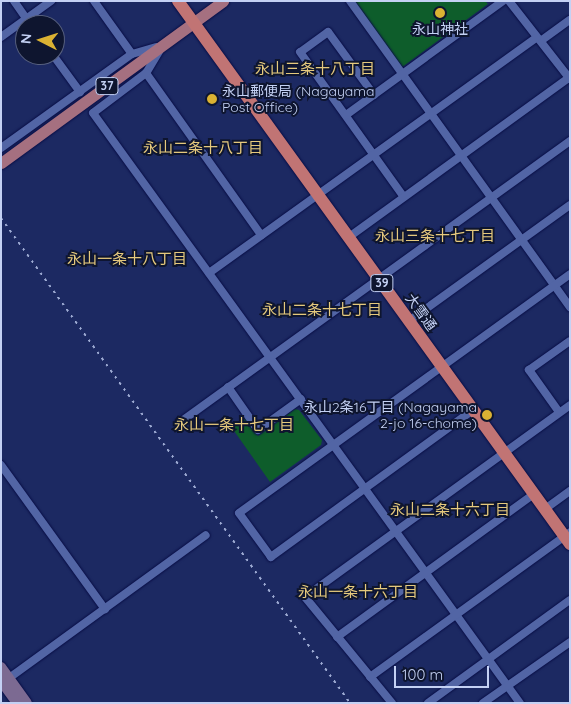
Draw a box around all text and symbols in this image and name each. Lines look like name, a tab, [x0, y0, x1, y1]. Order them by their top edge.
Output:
marker: 永山神社	[434, 7, 446, 19]
north arrow	[15, 15, 65, 65]
place label: 永山神社	[412, 21, 468, 37]
text: N	[17, 33, 35, 45]
district label: 永山三条十八丁目	[255, 60, 375, 78]
road number: 37	[94, 76, 120, 95]
place label: 永山郵便局 (Nagayama Post Office)	[222, 83, 375, 115]
marker: 永山郵便局 (Nagayama Post Office)	[206, 93, 218, 105]
district label: 永山二条十八丁目	[143, 139, 263, 157]
district label: 永山三条十七丁目	[375, 227, 495, 245]
district label: 永山一条十八丁目	[67, 250, 187, 268]
road number: 39	[370, 274, 394, 292]
street label: 大雪通	[402, 290, 440, 334]
district label: 永山二条十七丁目	[262, 301, 382, 319]
place label: 永山2条16丁目 (Nagayama 2-jo 16-chome)	[304, 399, 477, 432]
marker: 永山2条16丁目 (Nagayama 2-jo 16-chome)	[481, 409, 493, 421]
district label: 永山一条十七丁目	[174, 416, 294, 434]
district label: 永山二条十六丁目	[390, 501, 510, 519]
district label: 永山一条十六丁目	[298, 583, 418, 601]
scale bar	[396, 656, 491, 688]
text: 100 m	[402, 665, 443, 684]

